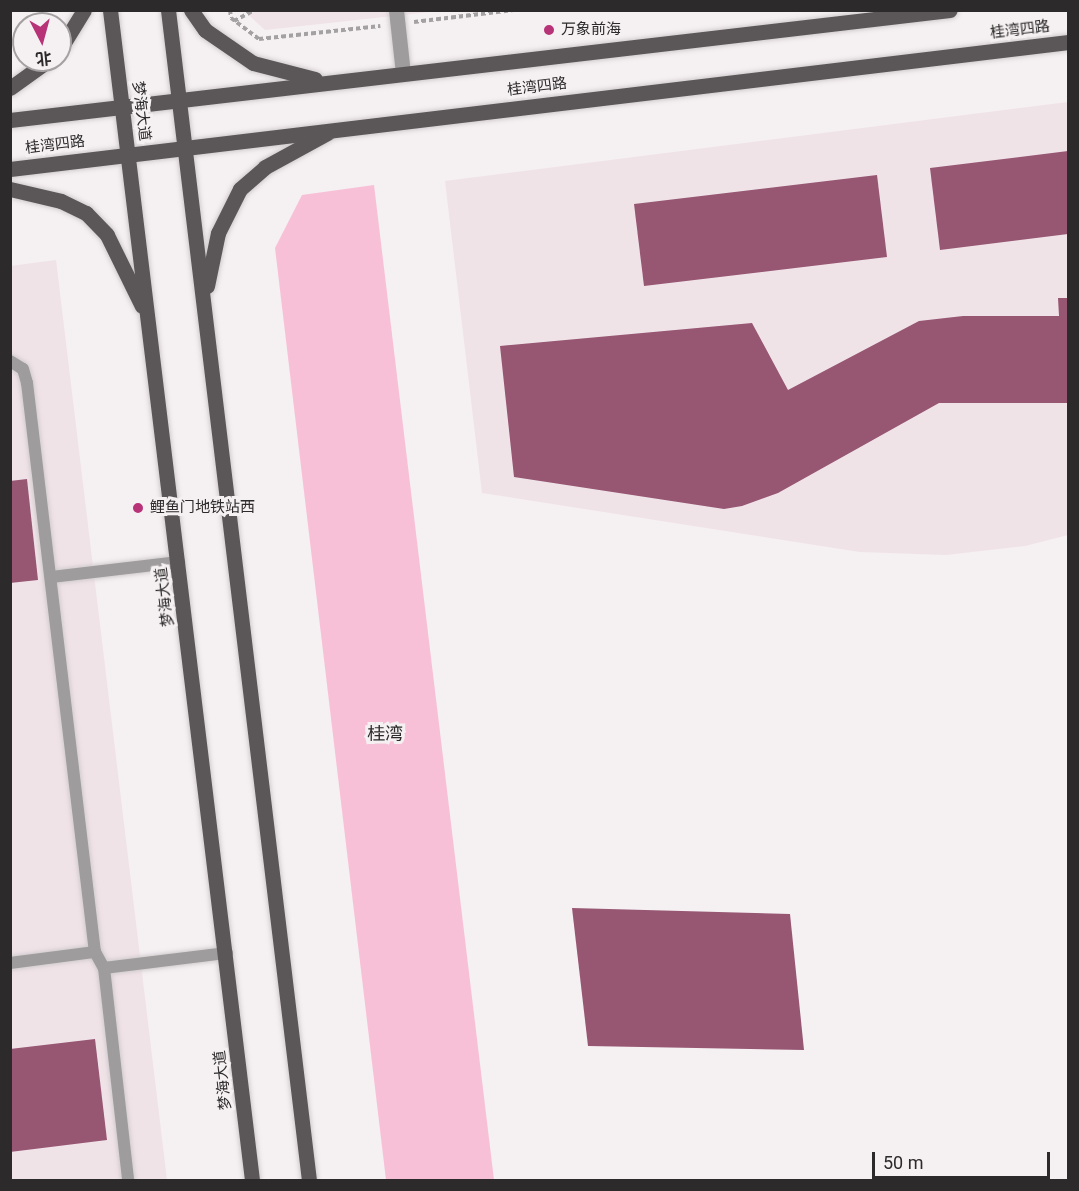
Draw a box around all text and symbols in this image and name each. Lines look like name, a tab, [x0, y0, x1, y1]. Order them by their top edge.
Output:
north arrow	[12, 12, 72, 72]
street label: 桂湾四路	[989, 17, 1051, 43]
place label: 万象前海	[561, 21, 621, 39]
marker: 万象前海	[542, 23, 556, 37]
text: 北	[35, 48, 53, 69]
street label: 桂湾四路	[506, 74, 568, 100]
street label: 梦海大道	[128, 80, 154, 142]
street label: 桂湾四路	[24, 132, 86, 158]
place label: 鲤鱼门地铁站西	[150, 499, 255, 517]
marker: 鲤鱼门地铁站西	[131, 501, 145, 515]
street label: 梦海大道	[152, 566, 178, 628]
district label: 桂湾	[367, 723, 403, 745]
street label: 梦海大道	[211, 1049, 235, 1111]
scale bar	[875, 1140, 1054, 1178]
text: 50 m	[883, 1152, 923, 1173]

